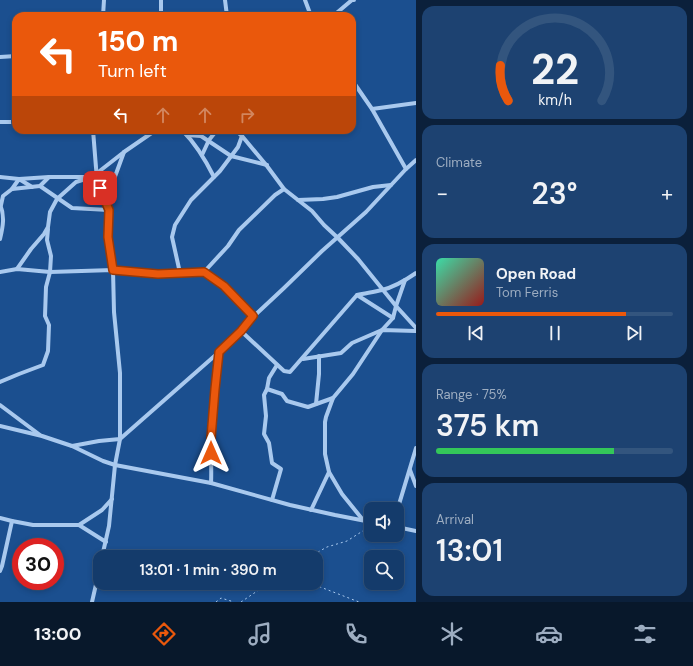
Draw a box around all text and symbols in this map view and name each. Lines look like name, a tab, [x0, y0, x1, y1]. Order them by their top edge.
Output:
text: 150 m	[98, 23, 178, 60]
icon: left	[32, 28, 84, 80]
text: 22	[531, 42, 578, 96]
text: Turn left	[98, 59, 167, 83]
text: km/h	[538, 90, 571, 108]
icon: left	[110, 104, 132, 126]
icon: ahead	[152, 104, 174, 126]
icon: ahead	[194, 104, 216, 126]
icon: right	[236, 104, 258, 126]
text: Climate	[436, 154, 482, 171]
pin	[83, 171, 117, 205]
text: 23°	[532, 174, 578, 213]
icon: arrive	[89, 177, 111, 199]
text: −	[436, 179, 448, 208]
text: +	[661, 179, 673, 208]
text: Open Road	[496, 264, 576, 284]
text: Tom Ferris	[496, 284, 558, 301]
icon: previous	[465, 322, 487, 344]
icon: pause	[544, 322, 566, 344]
icon: next	[623, 322, 645, 344]
text: Range · 75%	[436, 386, 507, 403]
text: 375 km	[436, 406, 539, 445]
position arrow	[190, 432, 232, 474]
map controls	[364, 502, 404, 590]
button: sound	[364, 502, 404, 542]
text: Arrival	[436, 511, 474, 528]
text: 13:01	[436, 531, 503, 570]
speed limit sign: 30	[12, 538, 64, 590]
button: search	[364, 550, 404, 590]
text: 13:01 · 1 min · 390 m	[139, 560, 277, 580]
icon: directions	[150, 620, 178, 648]
icon: music	[246, 620, 274, 648]
icon: phone	[342, 620, 370, 648]
icon: climate	[438, 620, 466, 648]
icon: car	[535, 620, 563, 648]
icon: filters	[631, 620, 659, 648]
text: 13:00	[34, 622, 81, 646]

